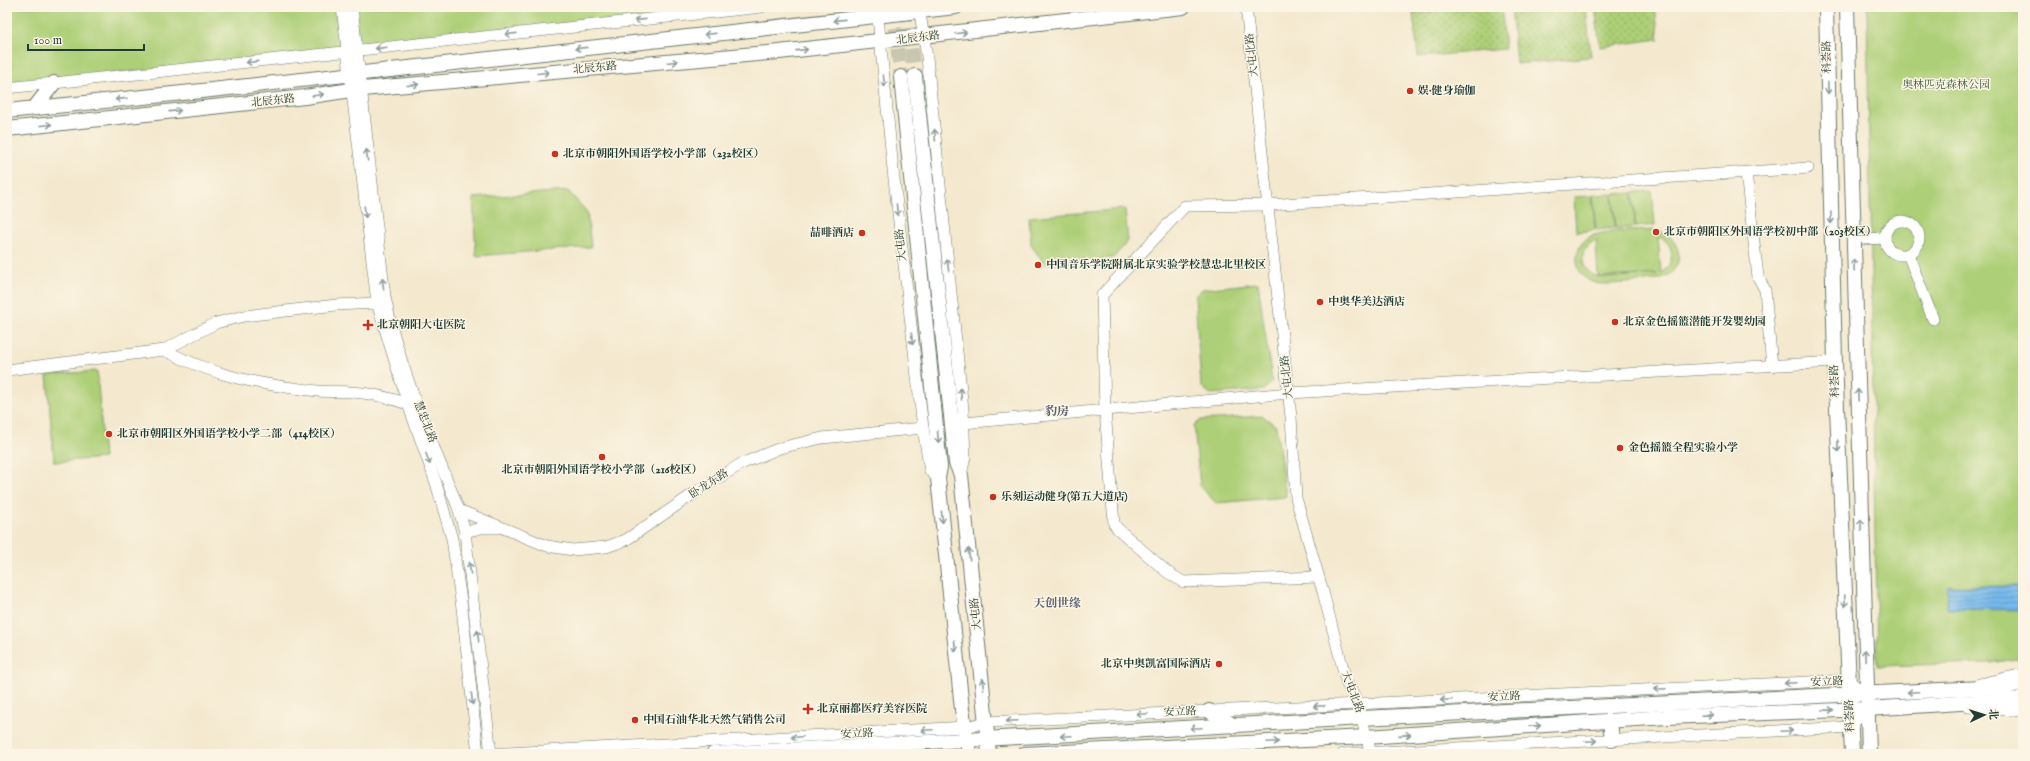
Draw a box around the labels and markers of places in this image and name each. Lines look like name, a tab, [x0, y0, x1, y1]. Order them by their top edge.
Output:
place label: 娱·健身瑜伽	[1418, 84, 1475, 98]
marker: 娱·健身瑜伽	[1405, 86, 1415, 96]
place label: 北京市朝阳外国语学校小学部（232校区）	[563, 147, 764, 161]
marker: 北京市朝阳外国语学校小学部（232校区）	[550, 149, 560, 159]
place label: 北京市朝阳区外国语学校初中部（203校区）	[1664, 225, 1877, 239]
place label: 喆啡酒店	[810, 226, 854, 240]
marker: 北京市朝阳区外国语学校初中部（203校区）	[1651, 227, 1661, 237]
marker: 喆啡酒店	[857, 228, 867, 238]
place label: 中国音乐学院附属北京实验学校慧忠北里校区	[1046, 258, 1266, 272]
marker: 中国音乐学院附属北京实验学校慧忠北里校区	[1033, 260, 1043, 270]
place label: 中奥华美达酒店	[1328, 295, 1405, 309]
marker: 中奥华美达酒店	[1315, 297, 1325, 307]
place label: 北京金色摇篮潜能开发婴幼园	[1623, 315, 1766, 329]
marker: 北京金色摇篮潜能开发婴幼园	[1610, 317, 1620, 327]
place label: 北京朝阳大屯医院	[377, 318, 466, 332]
marker: 北京朝阳大屯医院	[362, 319, 374, 331]
place label: 北京市朝阳区外国语学校小学二部（414校区）	[117, 427, 341, 441]
marker: 北京市朝阳区外国语学校小学二部（414校区）	[104, 429, 114, 439]
place label: 金色摇篮全程实验小学	[1628, 441, 1738, 455]
marker: 金色摇篮全程实验小学	[1615, 443, 1625, 453]
marker: 北京市朝阳外国语学校小学部（216校区）	[597, 452, 607, 462]
place label: 北京市朝阳外国语学校小学部（216校区）	[502, 463, 702, 477]
place label: 乐刻运动健身(第五大道店)	[1001, 490, 1128, 504]
marker: 乐刻运动健身(第五大道店)	[988, 492, 998, 502]
place label: 北京中奥凯富国际酒店	[1101, 657, 1211, 671]
marker: 北京中奥凯富国际酒店	[1214, 659, 1224, 669]
place label: 北京丽都医疗美容医院	[817, 702, 928, 716]
marker: 北京丽都医疗美容医院	[802, 703, 814, 715]
place label: 中国石油华北天然气销售公司	[643, 713, 786, 727]
marker: 中国石油华北天然气销售公司	[630, 715, 640, 725]

